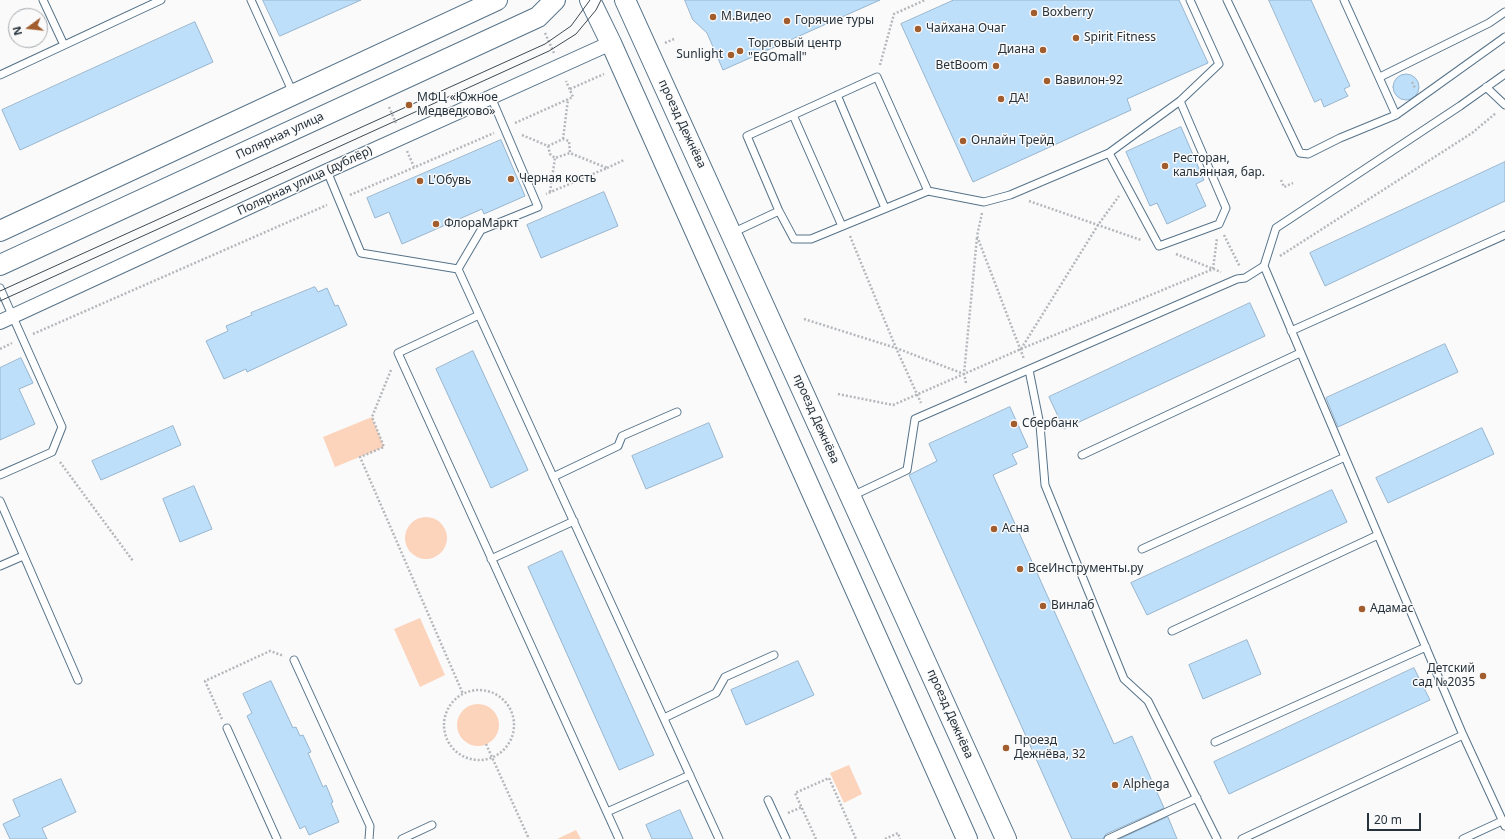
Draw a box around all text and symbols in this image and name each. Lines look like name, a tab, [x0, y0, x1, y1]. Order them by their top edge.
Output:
place label: Boxberry	[1042, 6, 1093, 20]
north arrow	[8, 8, 48, 48]
marker: Boxberry	[1029, 8, 1039, 18]
place label: М.Видео	[721, 10, 771, 24]
marker: М.Видео	[708, 12, 718, 22]
place label: Горячие туры	[795, 14, 874, 28]
marker: Горячие туры	[782, 16, 792, 26]
place label: Чайхана Очаг	[926, 22, 1006, 36]
marker: Чайхана Очаг	[913, 24, 923, 34]
text: N	[8, 25, 25, 37]
place label: Spirit Fitness	[1084, 31, 1156, 45]
marker: Spirit Fitness	[1071, 33, 1081, 43]
place label: Торговый центр "EGOmall"	[748, 37, 842, 65]
place label: Диана	[998, 43, 1035, 57]
marker: Диана	[1038, 45, 1048, 55]
marker: Торговый центр "EGOmall"	[735, 46, 745, 56]
place label: Sunlight	[676, 48, 723, 62]
marker: Sunlight	[726, 50, 736, 60]
place label: BetBoom	[936, 59, 988, 73]
marker: BetBoom	[991, 61, 1001, 71]
place label: Вавилон-92	[1055, 74, 1123, 88]
marker: Вавилон-92	[1042, 76, 1052, 86]
street label: проезд Дежнёва	[655, 77, 709, 171]
place label: МФЦ «Южное Медведково»	[417, 91, 498, 119]
place label: ДА!	[1009, 92, 1029, 106]
marker: ДА!	[996, 94, 1006, 104]
marker: МФЦ «Южное Медведково»	[404, 100, 414, 110]
street label: Полярная улица	[234, 109, 326, 163]
place label: Онлайн Трейд	[971, 134, 1054, 148]
marker: Онлайн Трейд	[958, 136, 968, 146]
street label: Полярная улица (дублёр)	[235, 143, 375, 219]
place label: Ресторан, кальянная, бар.	[1173, 152, 1265, 180]
marker: Ресторан, кальянная, бар.	[1160, 161, 1170, 171]
place label: Черная кость	[519, 172, 596, 186]
place label: L'Обувь	[428, 174, 471, 188]
marker: Черная кость	[506, 174, 516, 184]
marker: L'Обувь	[415, 176, 425, 186]
place label: ФлораМаркт	[444, 217, 519, 231]
marker: ФлораМаркт	[431, 219, 441, 229]
street label: проезд Дежнёва	[790, 372, 842, 466]
place label: Сбербанк	[1022, 417, 1078, 431]
marker: Сбербанк	[1009, 419, 1019, 429]
place label: Асна	[1002, 522, 1029, 536]
marker: Асна	[989, 524, 999, 534]
place label: ВсеИнструменты.ру	[1028, 562, 1143, 576]
marker: ВсеИнструменты.ру	[1015, 564, 1025, 574]
place label: Винлаб	[1051, 599, 1094, 613]
marker: Винлаб	[1038, 601, 1048, 611]
place label: Адамас	[1370, 602, 1413, 616]
marker: Адамас	[1357, 604, 1367, 614]
place label: Детский сад №2035	[1412, 662, 1475, 690]
street label: проезд Дежнёва	[924, 667, 976, 761]
marker: Детский сад №2035	[1478, 671, 1488, 681]
place label: Проезд Дежнёва, 32	[1014, 734, 1086, 762]
marker: Проезд Дежнёва, 32	[1001, 743, 1011, 753]
place label: Alphega	[1123, 778, 1169, 792]
marker: Alphega	[1110, 780, 1120, 790]
scale bar	[1369, 805, 1423, 831]
text: 20 m	[1374, 811, 1402, 828]

